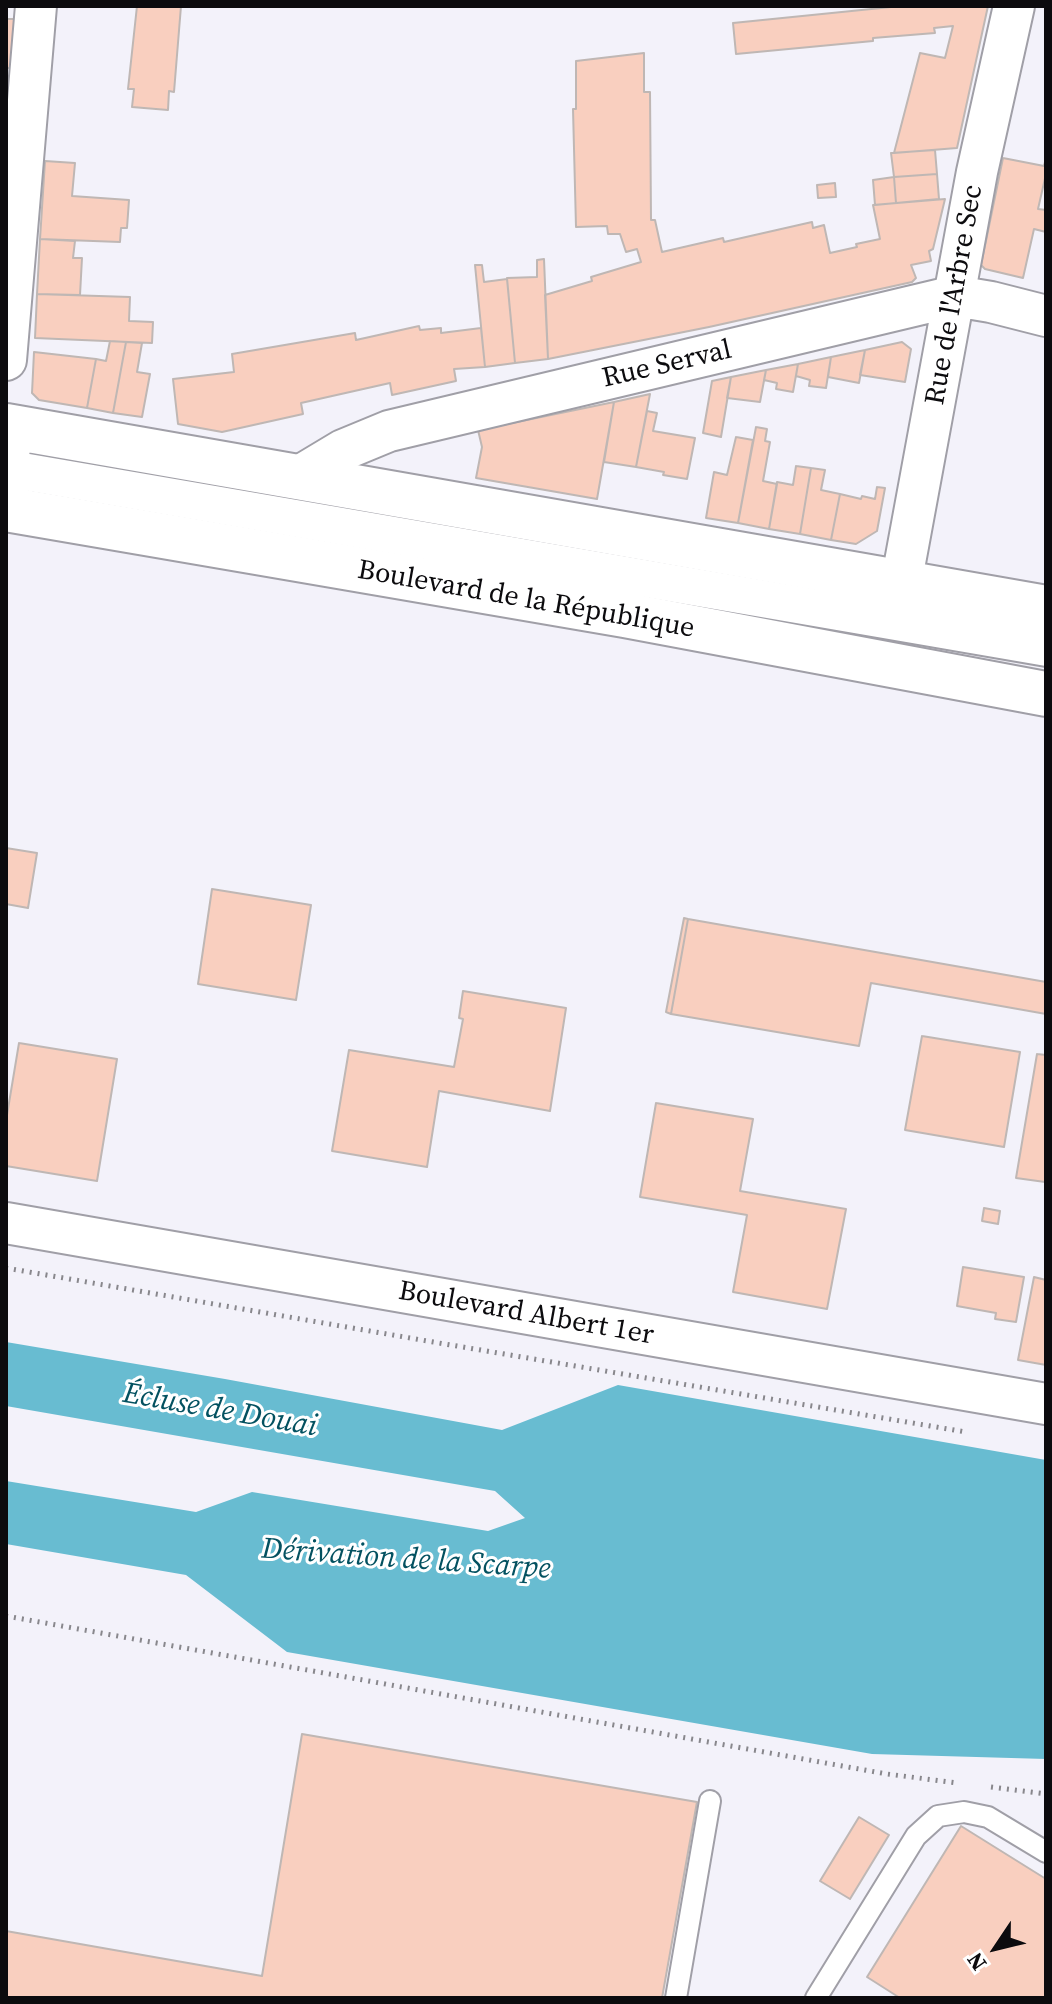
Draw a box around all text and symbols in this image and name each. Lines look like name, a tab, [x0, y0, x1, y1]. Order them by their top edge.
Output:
street label: Rue de l'Arbre Sec	[919, 182, 991, 408]
street label: Rue Serval	[599, 334, 735, 396]
street label: Boulevard de la République	[355, 554, 697, 646]
street label: Boulevard Albert 1er	[396, 1275, 656, 1353]
water label: Écluse de Douai	[120, 1376, 320, 1446]
water label: Dérivation de la Scarpe	[260, 1532, 552, 1588]
north arrow	[956, 1908, 1036, 1988]
text: N	[959, 1947, 993, 1977]

